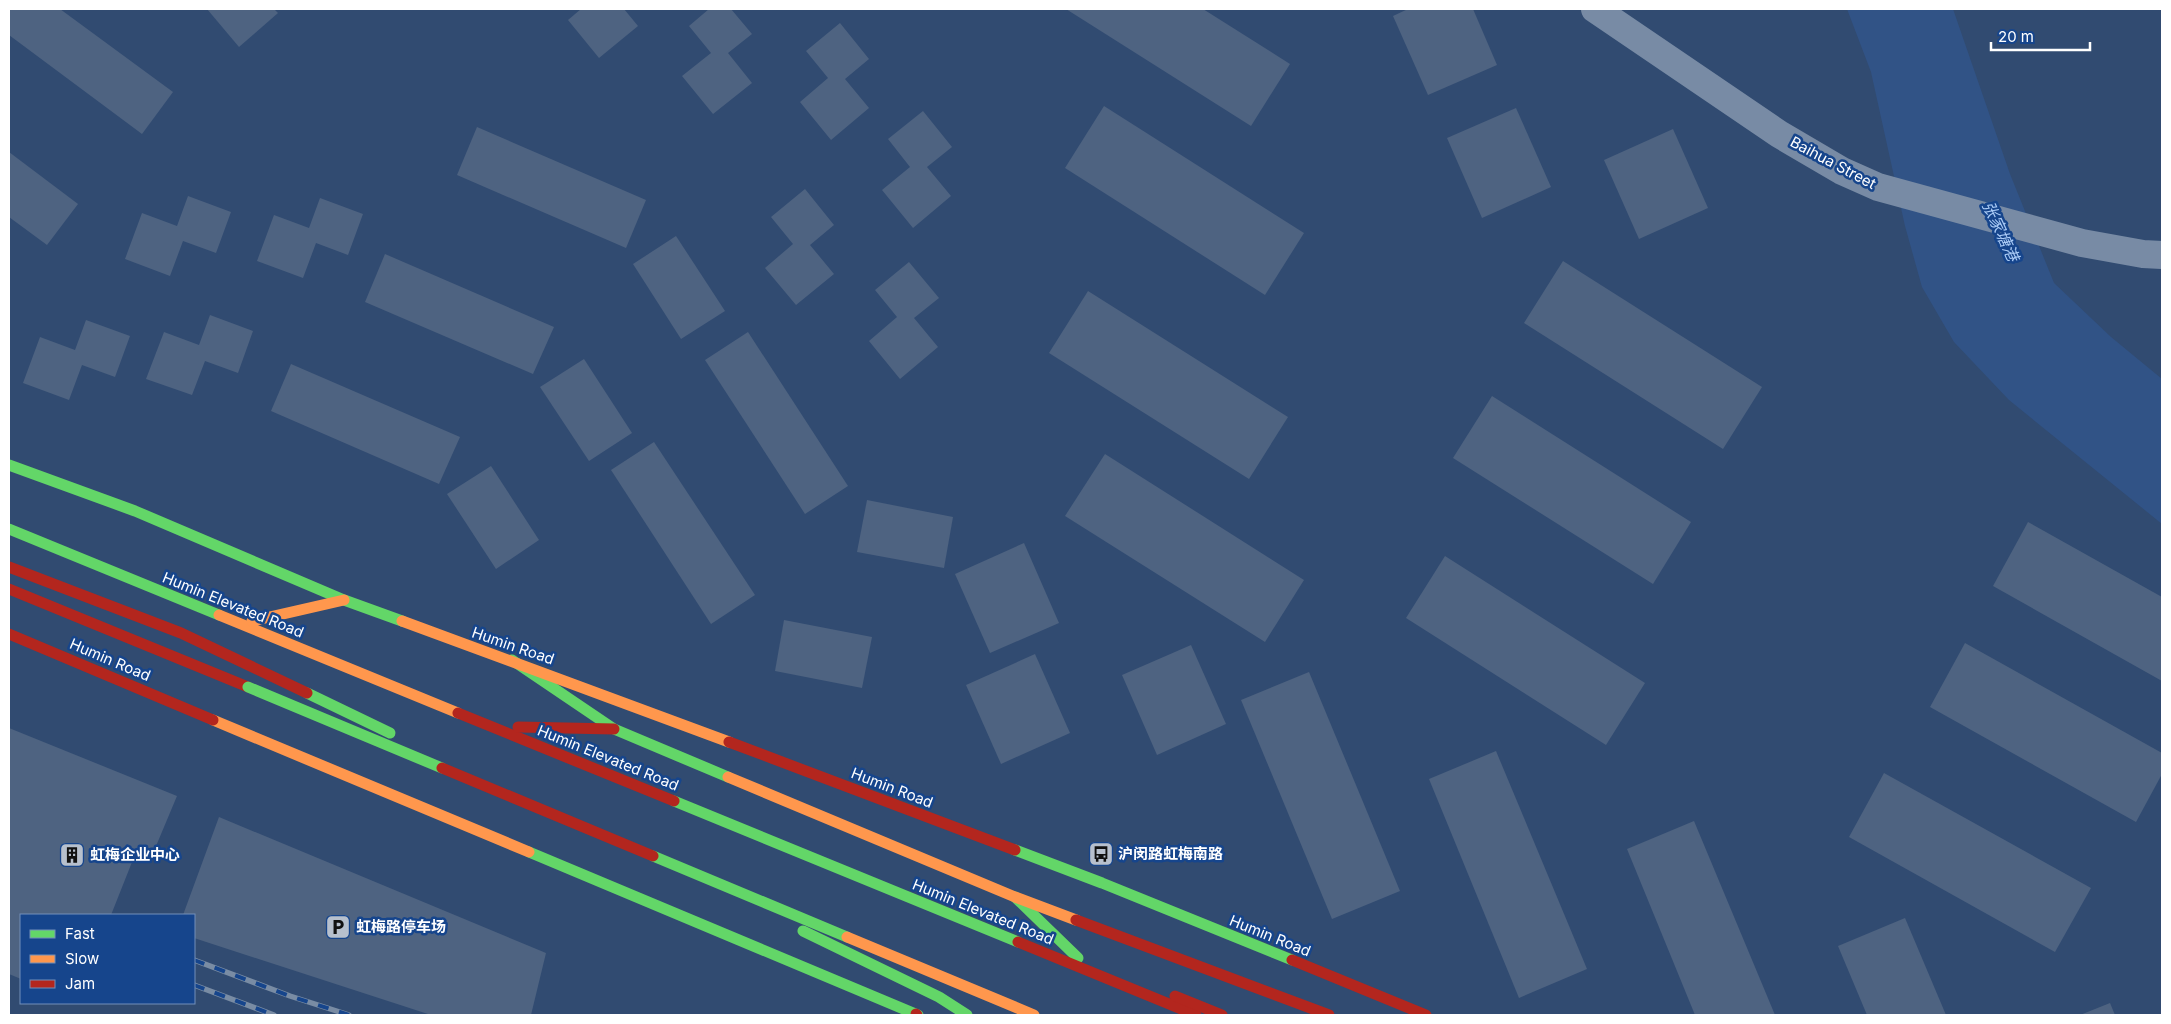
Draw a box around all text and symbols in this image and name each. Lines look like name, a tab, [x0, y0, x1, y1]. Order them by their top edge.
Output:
scale bar	[1991, 20, 2090, 52]
text: 20 m	[1998, 27, 2034, 46]
street label: Baihua Street	[1787, 132, 1880, 193]
water label: 张家塘港	[1978, 198, 2024, 266]
street label: Humin Elevated Road	[160, 567, 307, 642]
street label: Humin Road	[469, 623, 557, 669]
street label: Humin Road	[67, 634, 154, 685]
street label: Humin Elevated Road	[535, 720, 682, 795]
street label: Humin Road	[849, 763, 936, 812]
bus stop icon: 沪闵路虹梅南路	[1088, 841, 1114, 867]
building icon: 虹梅企业中心	[59, 842, 85, 868]
place label: 沪闵路虹梅南路	[1118, 844, 1223, 863]
place label: 虹梅企业中心	[90, 845, 180, 864]
street label: Humin Elevated Road	[910, 874, 1057, 949]
street label: Humin Road	[1227, 911, 1314, 960]
legend	[20, 914, 195, 1004]
parking icon: 虹梅路停车场	[325, 914, 351, 940]
place label: 虹梅路停车场	[356, 917, 446, 936]
text: Fast	[65, 924, 95, 943]
text: Slow	[65, 949, 99, 968]
text: Jam	[65, 974, 95, 993]

